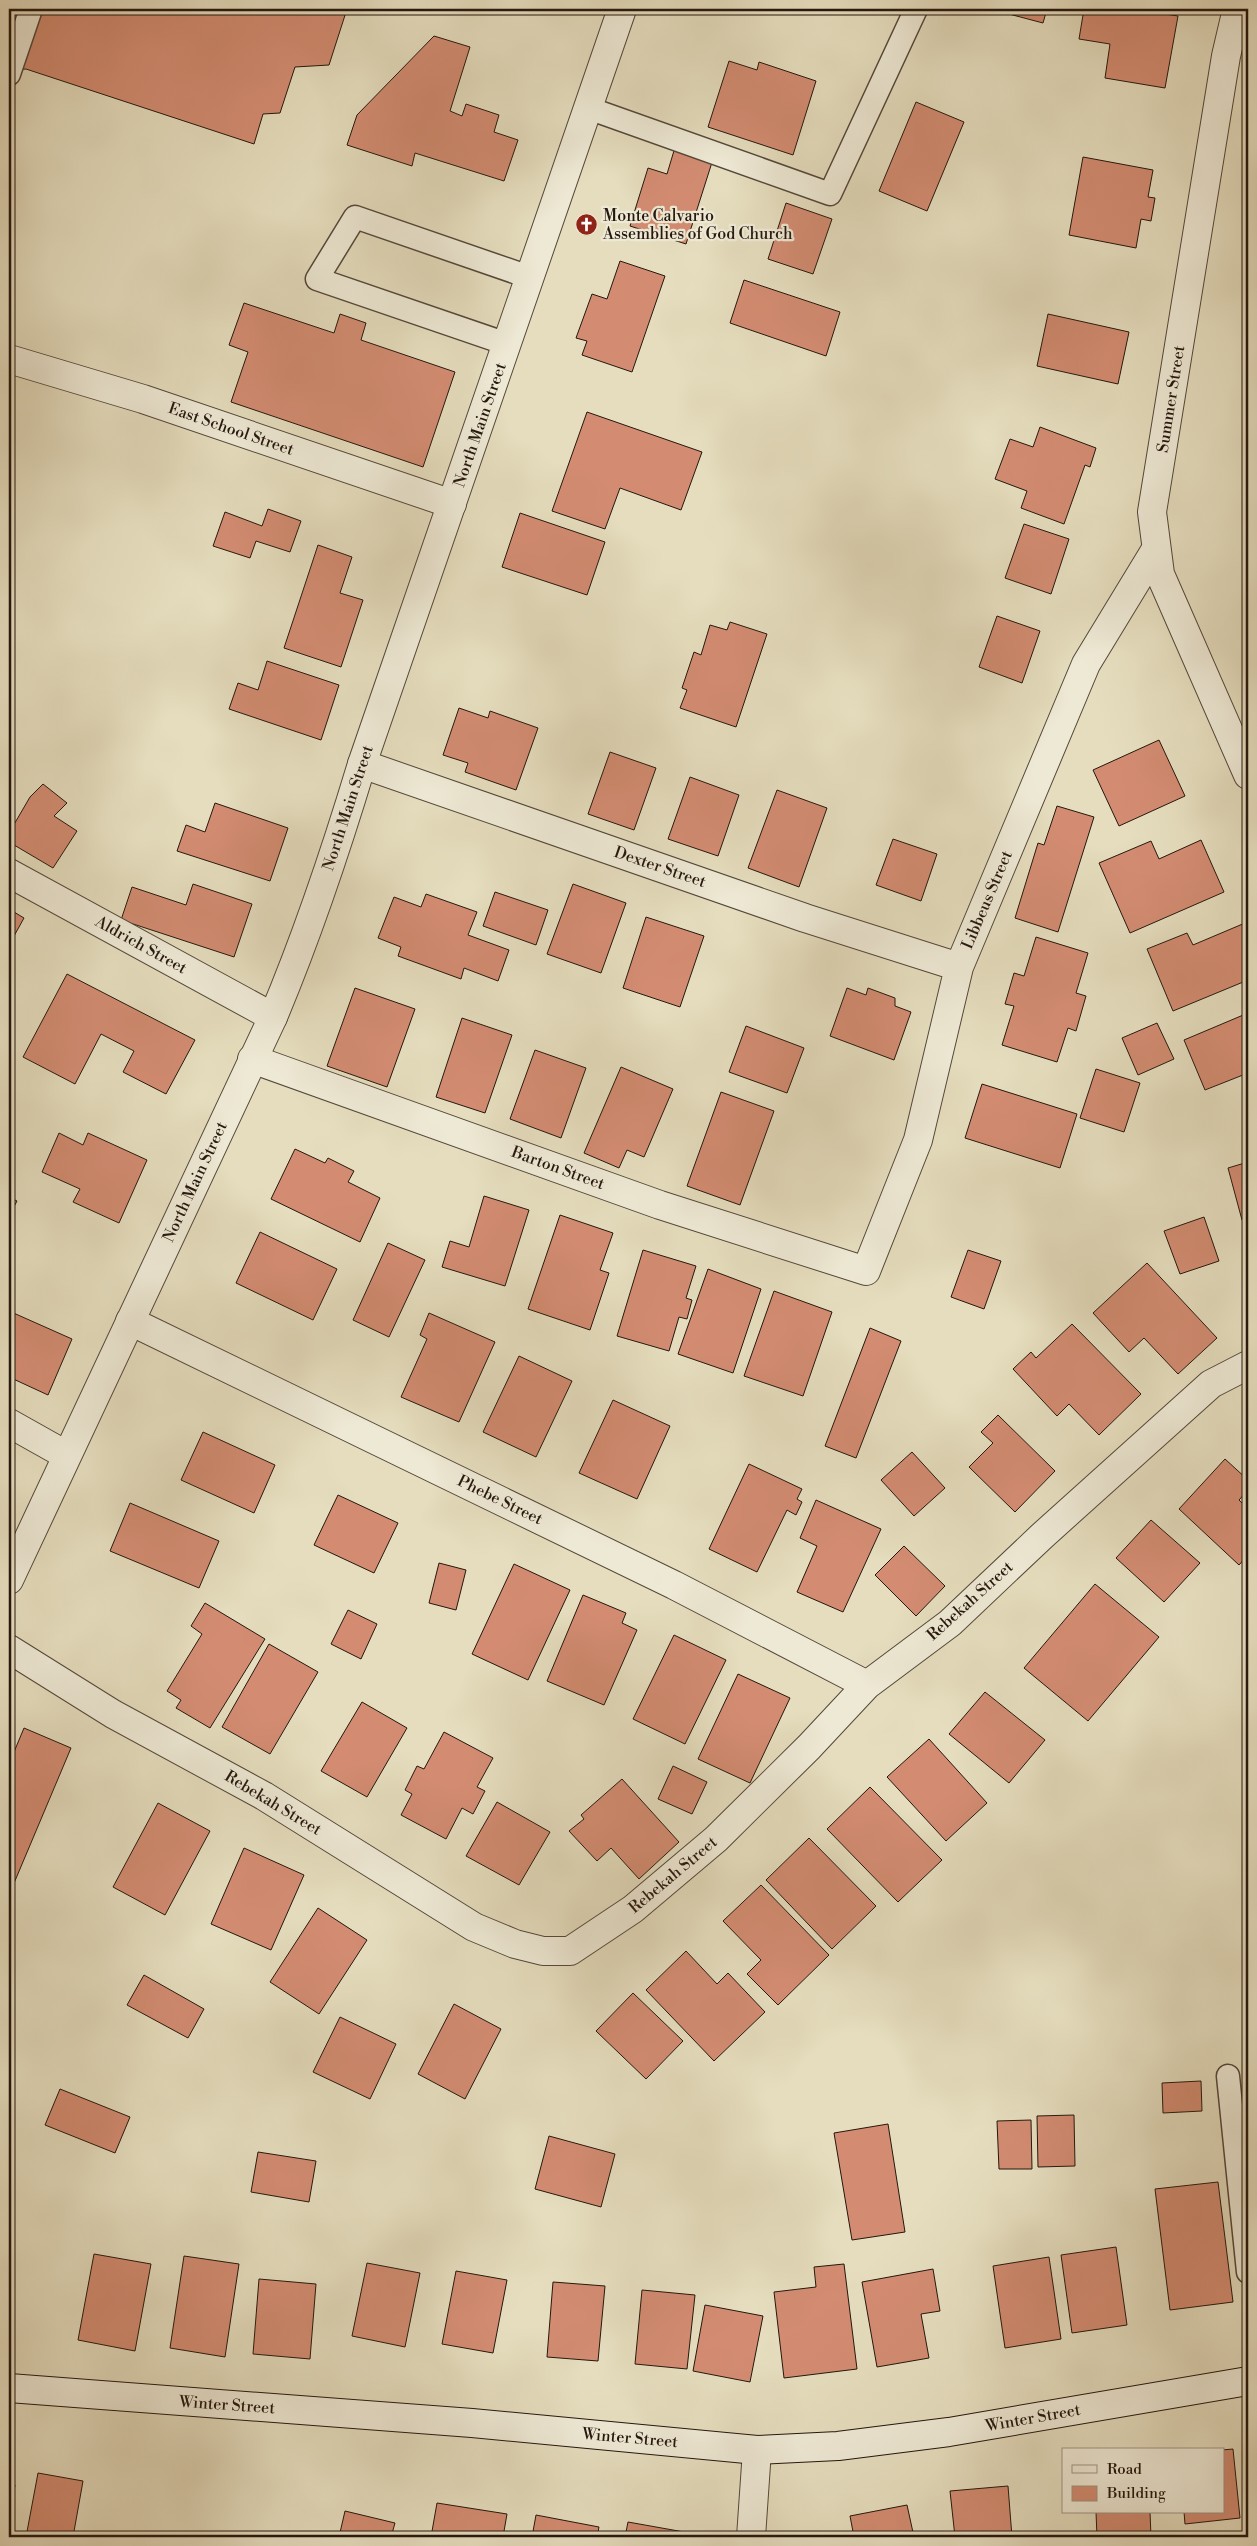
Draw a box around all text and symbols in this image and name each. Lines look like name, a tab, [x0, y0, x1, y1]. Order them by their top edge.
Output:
place label: Monte Calvario Assemblies of God Church	[602, 206, 793, 244]
church icon: Monte Calvario Assemblies of God Church	[575, 213, 599, 237]
street label: Summer Street	[1153, 344, 1189, 454]
street label: North Main Street	[449, 360, 511, 490]
street label: East School Street	[166, 398, 297, 460]
street label: North Main Street	[318, 743, 378, 873]
street label: Dexter Street	[611, 842, 709, 892]
street label: Libbeus Street	[957, 847, 1017, 952]
street label: Aldrich Street	[91, 911, 191, 979]
street label: North Main Street	[158, 1118, 232, 1245]
street label: Barton Street	[508, 1142, 608, 1194]
street label: Phebe Street	[454, 1471, 546, 1529]
street label: Rebekah Street	[923, 1557, 1018, 1645]
street label: Rebekah Street	[221, 1766, 325, 1840]
street label: Rebekah Street	[625, 1832, 722, 1918]
street label: Winter Street	[177, 2392, 276, 2418]
street label: Winter Street	[983, 2400, 1082, 2436]
street label: Winter Street	[580, 2424, 679, 2452]
legend	[1062, 2448, 1224, 2514]
text: Road	[1107, 2460, 1142, 2479]
text: Building	[1106, 2484, 1166, 2503]

